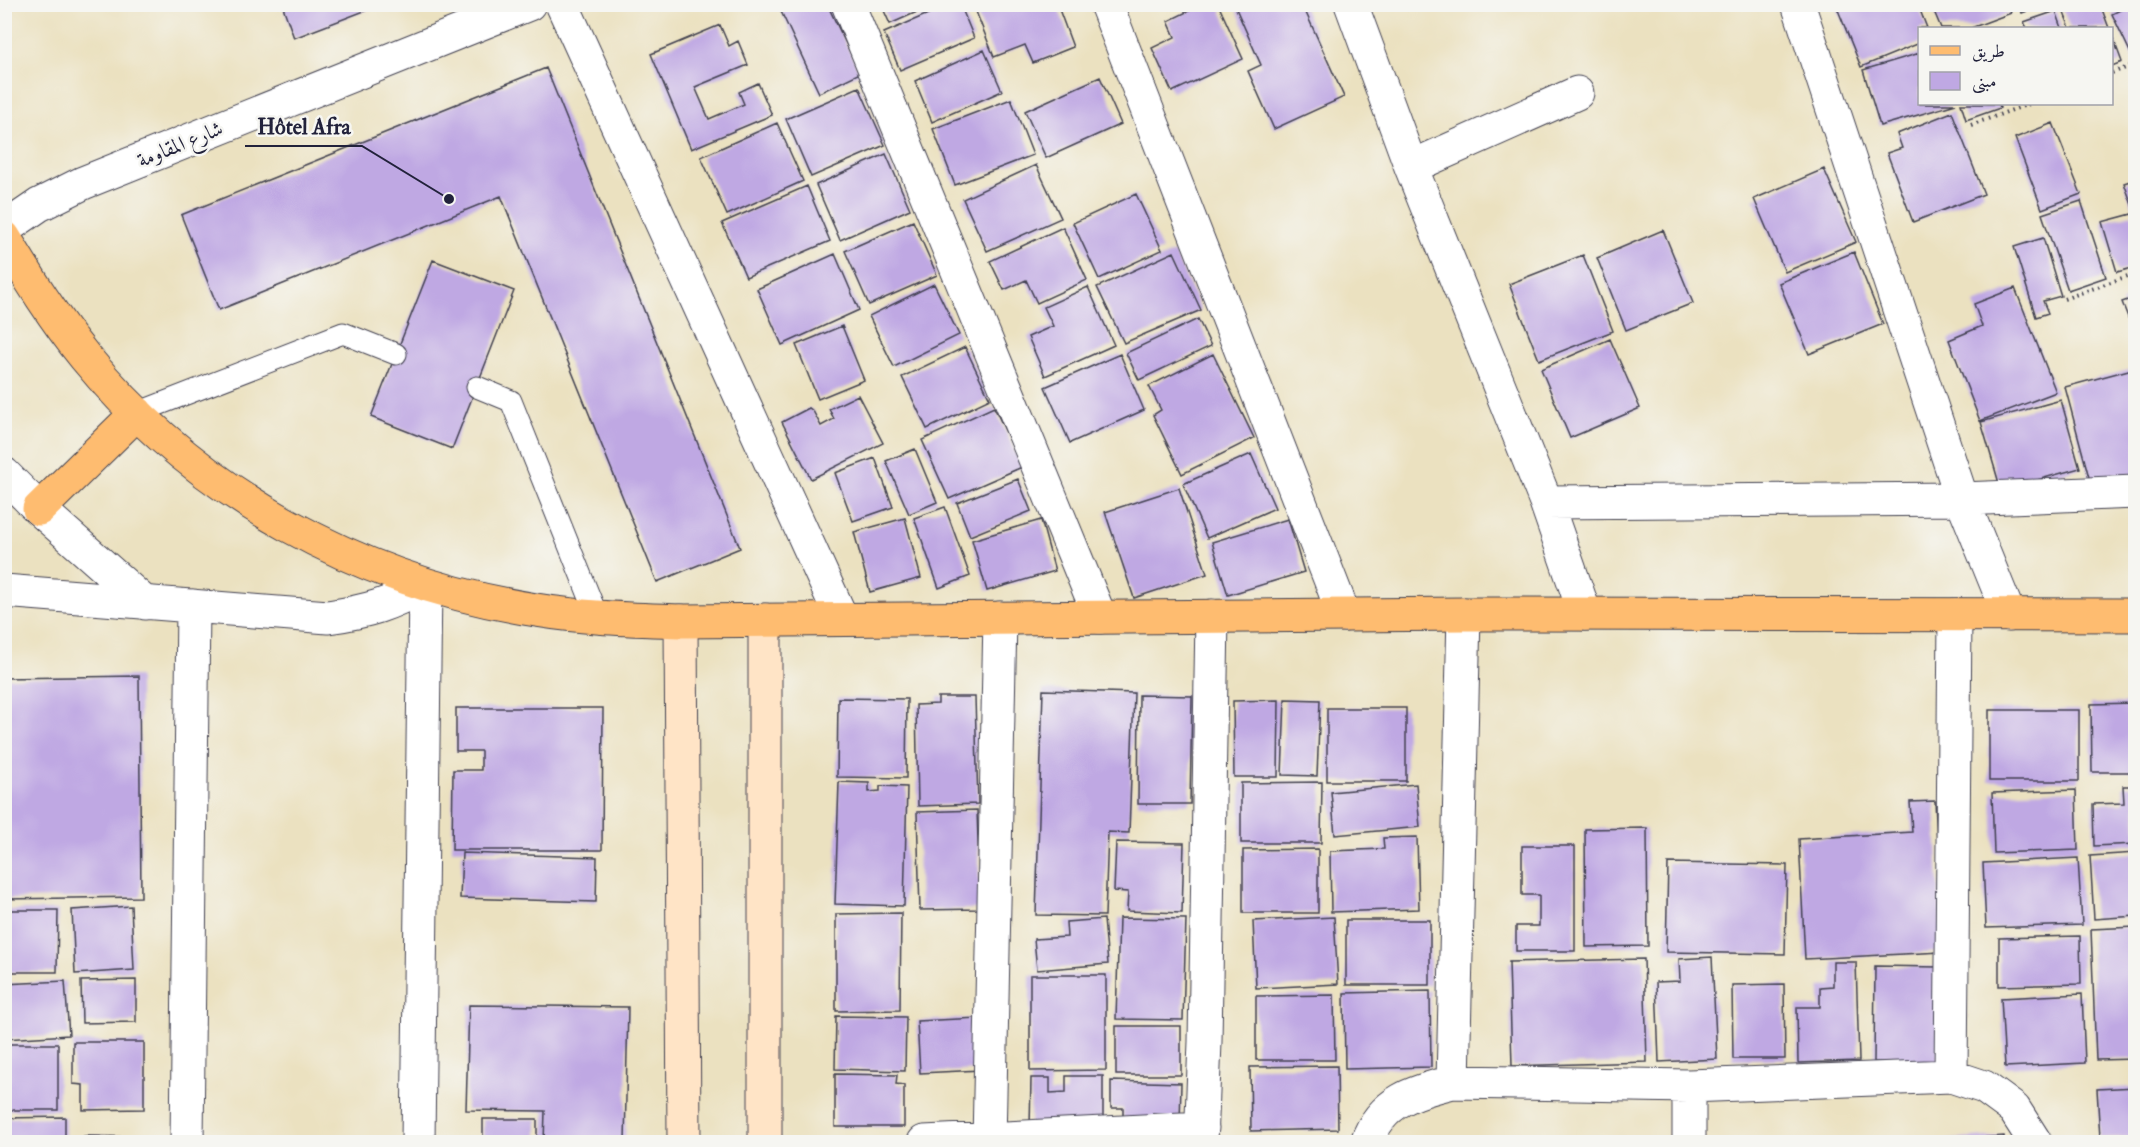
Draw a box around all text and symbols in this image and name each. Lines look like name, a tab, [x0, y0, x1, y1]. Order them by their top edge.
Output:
legend	[1918, 27, 2113, 105]
text: طريق	[1972, 40, 2005, 63]
text: مبنى	[1972, 70, 1997, 94]
callout: Hôtel Afra	[245, 106, 362, 146]
text: Hôtel Afra	[257, 113, 352, 141]
street label: شارع المقاومة	[133, 115, 229, 178]

